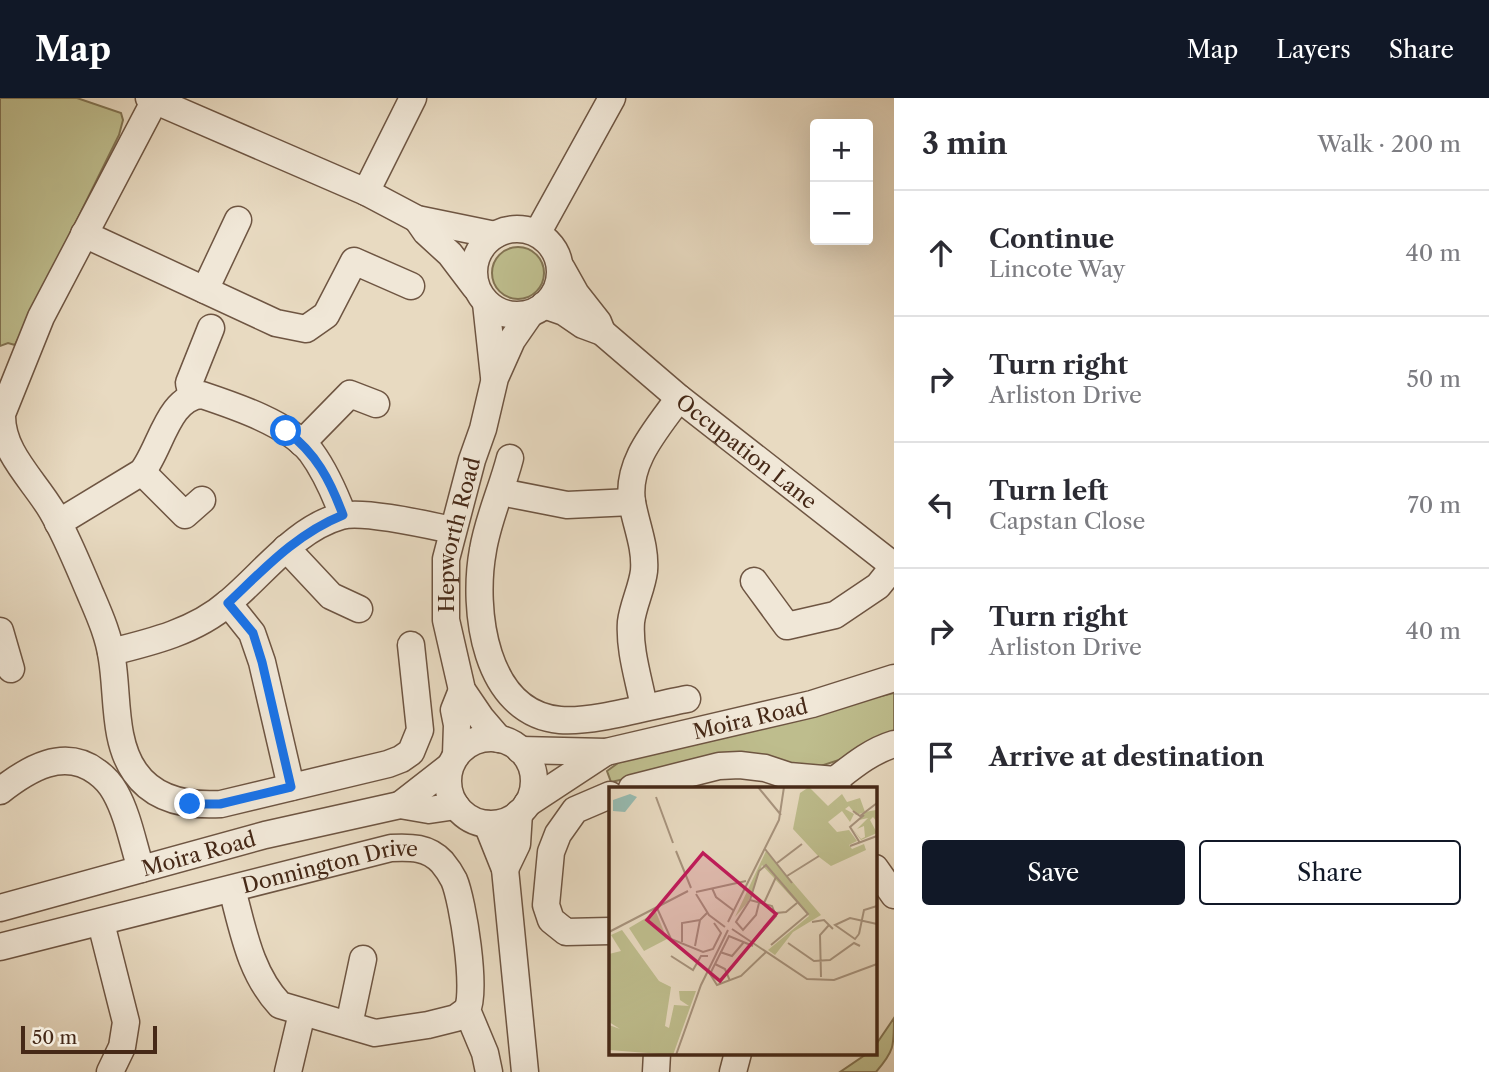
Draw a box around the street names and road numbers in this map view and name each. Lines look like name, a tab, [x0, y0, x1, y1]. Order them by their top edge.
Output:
street label: Occupation Lane	[672, 388, 822, 514]
street label: Hepworth Road	[434, 454, 485, 613]
street label: Moira Road	[690, 693, 810, 744]
street label: Moira Road	[139, 826, 259, 881]
street label: Donnington Drive	[239, 835, 419, 898]

